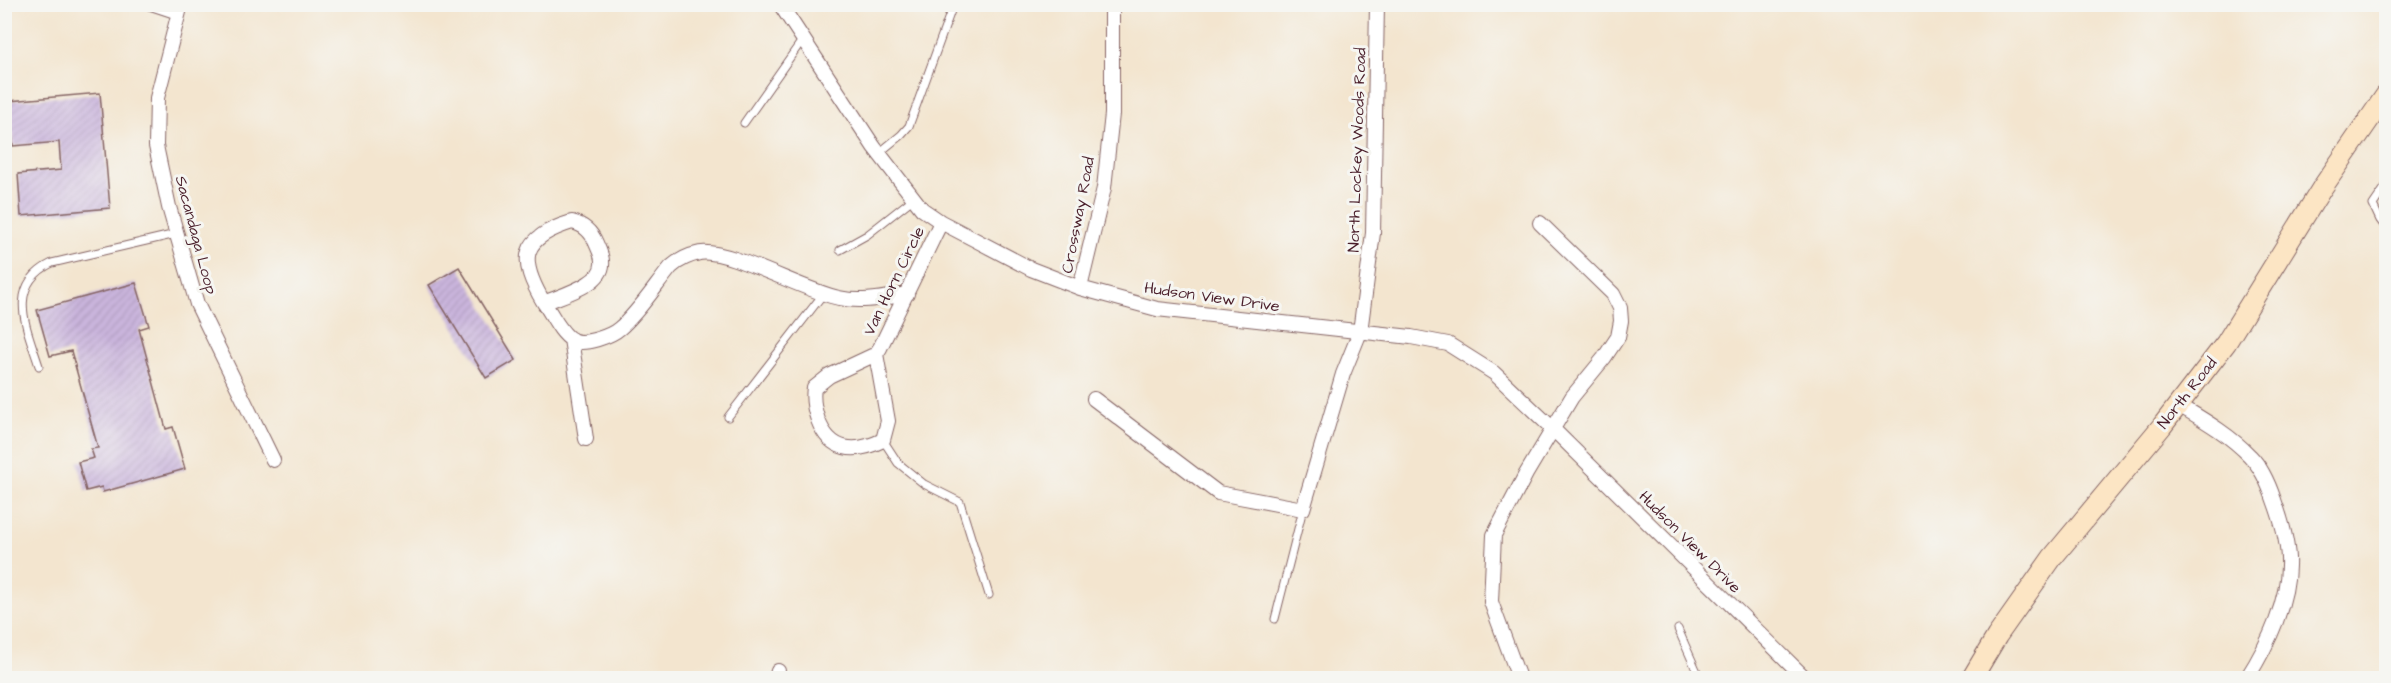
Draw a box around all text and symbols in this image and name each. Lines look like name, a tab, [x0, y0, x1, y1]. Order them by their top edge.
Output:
street label: North Lockey Woods Road	[1342, 47, 1373, 253]
street label: Crossway Road	[1056, 155, 1101, 275]
street label: Sacandaga Loop	[169, 173, 222, 297]
street label: Van Horn Circle	[858, 223, 930, 339]
street label: Hudson View Drive	[1143, 277, 1281, 317]
street label: North Road	[2152, 353, 2222, 433]
street label: Hudson View Drive	[1634, 486, 1746, 598]

